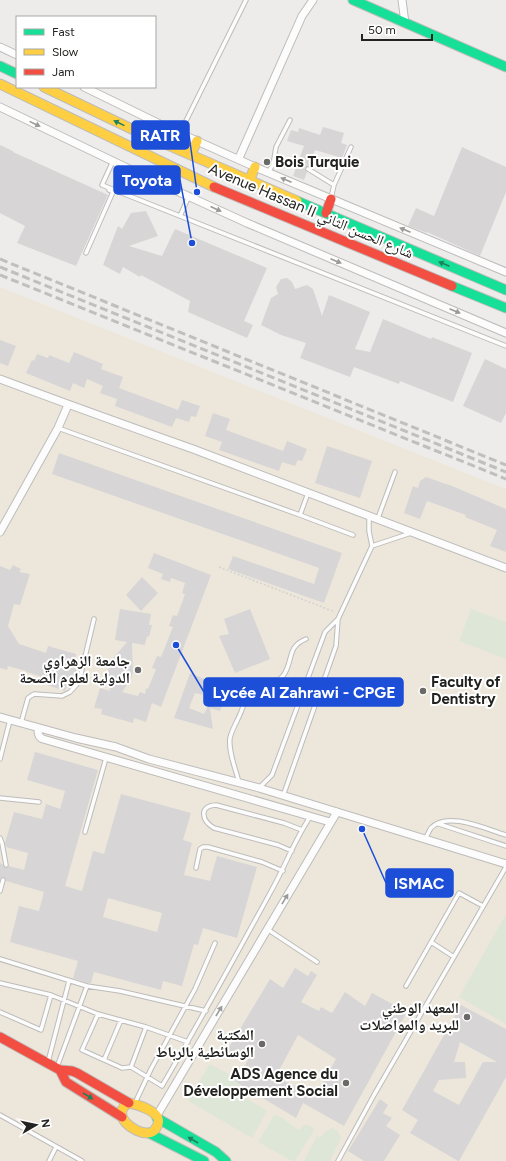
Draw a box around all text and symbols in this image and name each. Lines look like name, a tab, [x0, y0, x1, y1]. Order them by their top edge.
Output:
legend	[16, 16, 156, 88]
scale bar	[362, 16, 432, 42]
text: 50 m	[368, 23, 396, 37]
text: Fast	[52, 25, 75, 39]
text: Slow	[52, 45, 79, 59]
text: Jam	[52, 65, 75, 79]
one-way arrow	[114, 120, 125, 126]
one-way arrow	[29, 121, 41, 127]
callout: RATR	[132, 121, 189, 149]
text: RATR	[140, 126, 180, 145]
place label: Bois Turquie	[275, 153, 360, 171]
marker: Bois Turquie	[262, 157, 272, 167]
street label: Avenue Hassan II شارع الحسن الثاني	[205, 160, 416, 265]
callout: Toyota	[114, 166, 180, 194]
text: Toyota	[122, 171, 172, 190]
one-way arrow	[279, 176, 291, 182]
one-way arrow	[211, 206, 222, 212]
one-way arrow	[399, 227, 411, 233]
one-way arrow	[330, 258, 342, 264]
one-way arrow	[438, 260, 450, 266]
one-way arrow	[450, 309, 462, 315]
place label: جامعة الزهراوي الدولية لعلوم الصحة	[19, 652, 130, 688]
marker: جامعة الزهراوي الدولية لعلوم الصحة	[133, 665, 143, 675]
place label: Faculty of Dentistry	[431, 673, 501, 708]
callout: Lycée Al Zahrawi - CPGE	[204, 678, 403, 706]
text: Lycée Al Zahrawi - CPGE	[212, 683, 396, 702]
marker: Faculty of Dentistry	[418, 686, 428, 696]
callout: ISMAC	[386, 869, 453, 897]
text: ISMAC	[394, 874, 445, 893]
one-way arrow	[281, 893, 288, 905]
place label: المعهد الوطني للبريد والمواصلات	[360, 999, 459, 1034]
one-way arrow	[215, 1005, 222, 1017]
marker: المعهد الوطني للبريد والمواصلات	[462, 1012, 472, 1022]
place label: المكتبة الوسائطية بالرباط	[156, 1026, 254, 1061]
marker: المكتبة الوسائطية بالرباط	[257, 1039, 267, 1049]
place label: ADS Agence du Développement Social	[183, 1065, 338, 1100]
marker: ADS Agence du Développement Social	[341, 1078, 351, 1088]
one-way arrow	[82, 1092, 94, 1099]
north arrow	[16, 1105, 56, 1145]
text: N	[38, 1118, 52, 1129]
one-way arrow	[188, 1136, 199, 1143]

